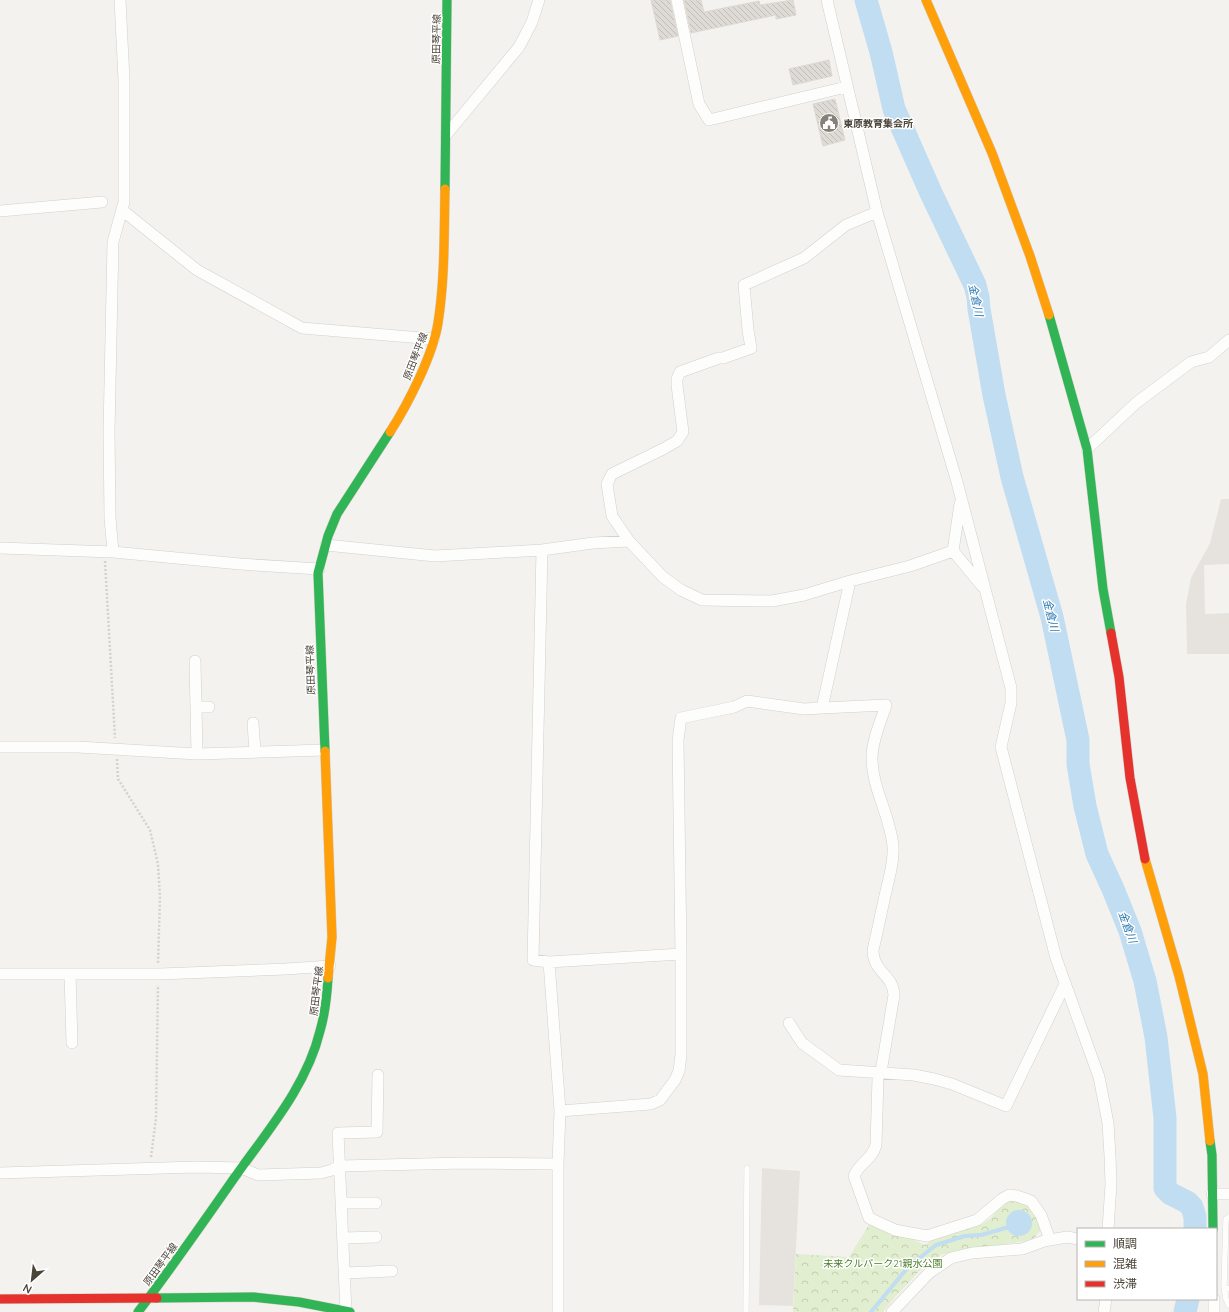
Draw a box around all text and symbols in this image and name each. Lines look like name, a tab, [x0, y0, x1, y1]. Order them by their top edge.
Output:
street label: 原田琴平線	[430, 14, 443, 64]
public building icon: 東原教育集会所	[818, 112, 840, 134]
place label: 東原教育集会所	[843, 117, 913, 130]
water label: 金倉川	[966, 282, 986, 319]
street label: 原田琴平線	[400, 331, 430, 382]
water label: 金倉川	[1040, 597, 1062, 634]
street label: 原田琴平線	[303, 645, 318, 695]
water label: 金倉川	[1116, 909, 1141, 946]
street label: 原田琴平線	[307, 965, 326, 1017]
legend	[1077, 1228, 1217, 1300]
text: 順調	[1113, 1236, 1137, 1251]
street label: 原田琴平線	[140, 1240, 180, 1288]
text: 混雑	[1113, 1256, 1137, 1271]
park label: 未来クルパーク21親水公園	[824, 1257, 942, 1270]
north arrow	[12, 1260, 52, 1300]
text: 渋滞	[1113, 1276, 1137, 1291]
text: N	[20, 1281, 34, 1297]

